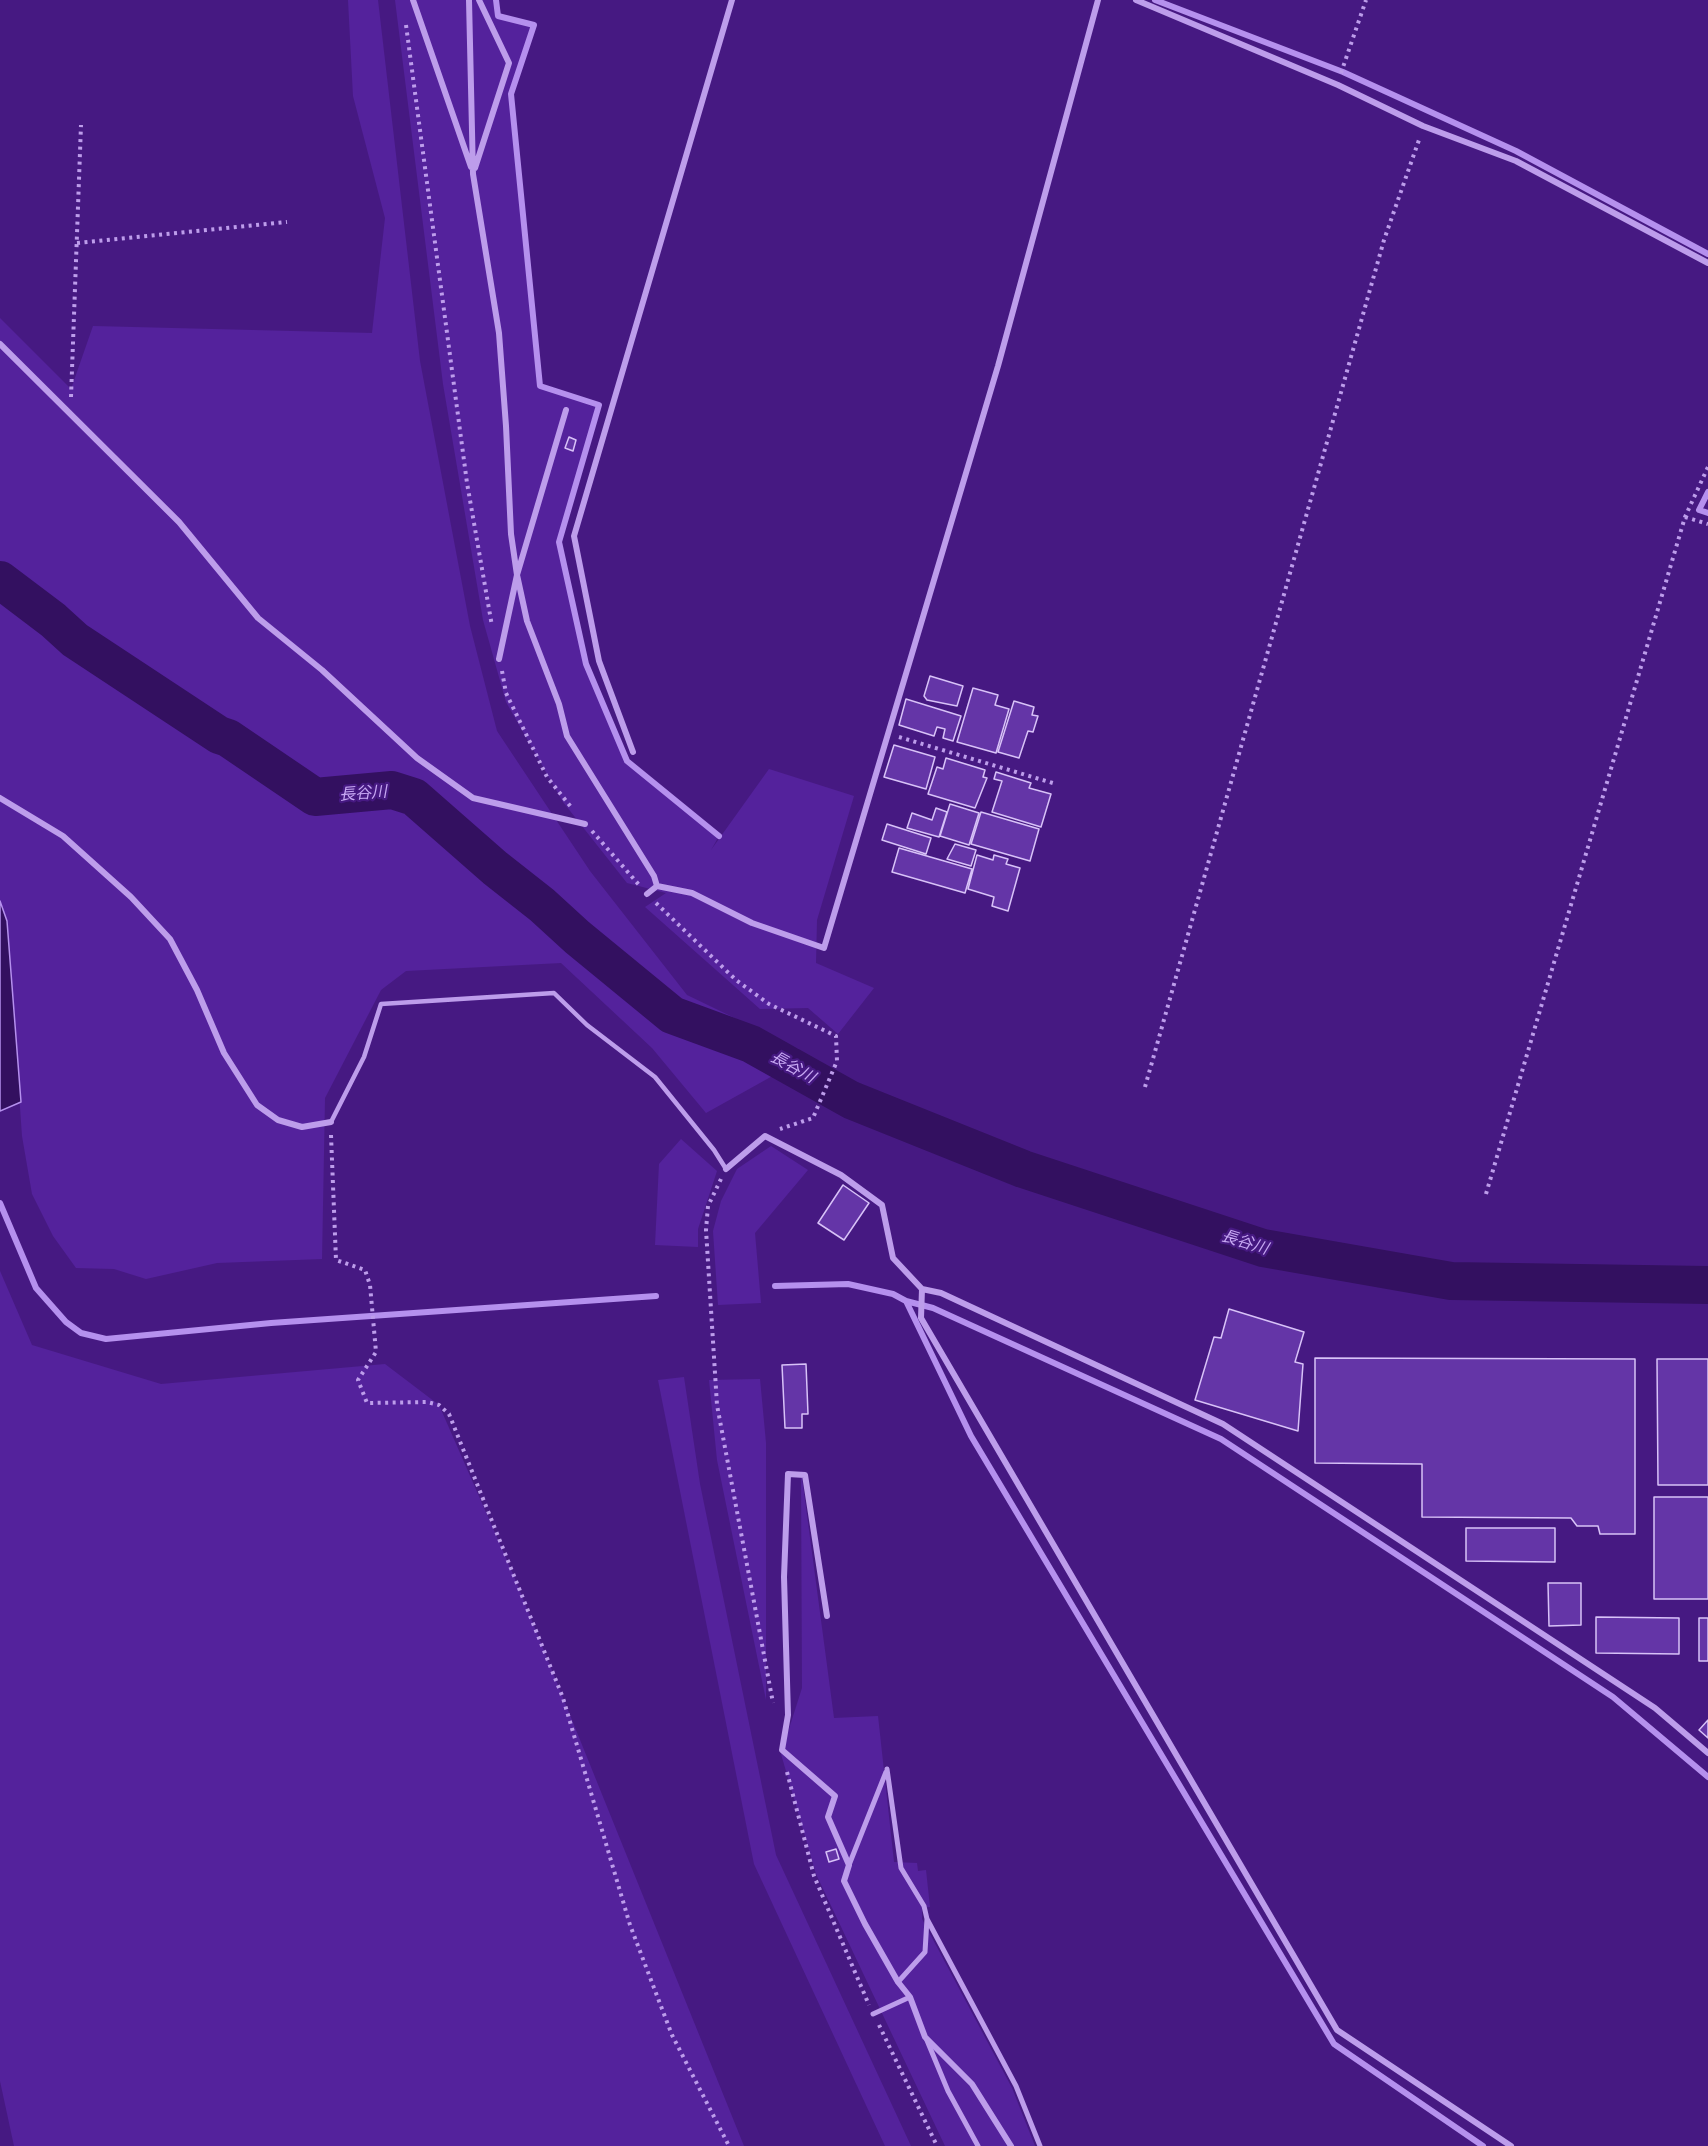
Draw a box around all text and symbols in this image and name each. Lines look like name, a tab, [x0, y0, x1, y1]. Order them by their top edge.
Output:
water label: 長谷川	[338, 782, 388, 804]
water label: 長谷川	[767, 1047, 819, 1087]
water label: 長谷川	[1219, 1226, 1271, 1258]

